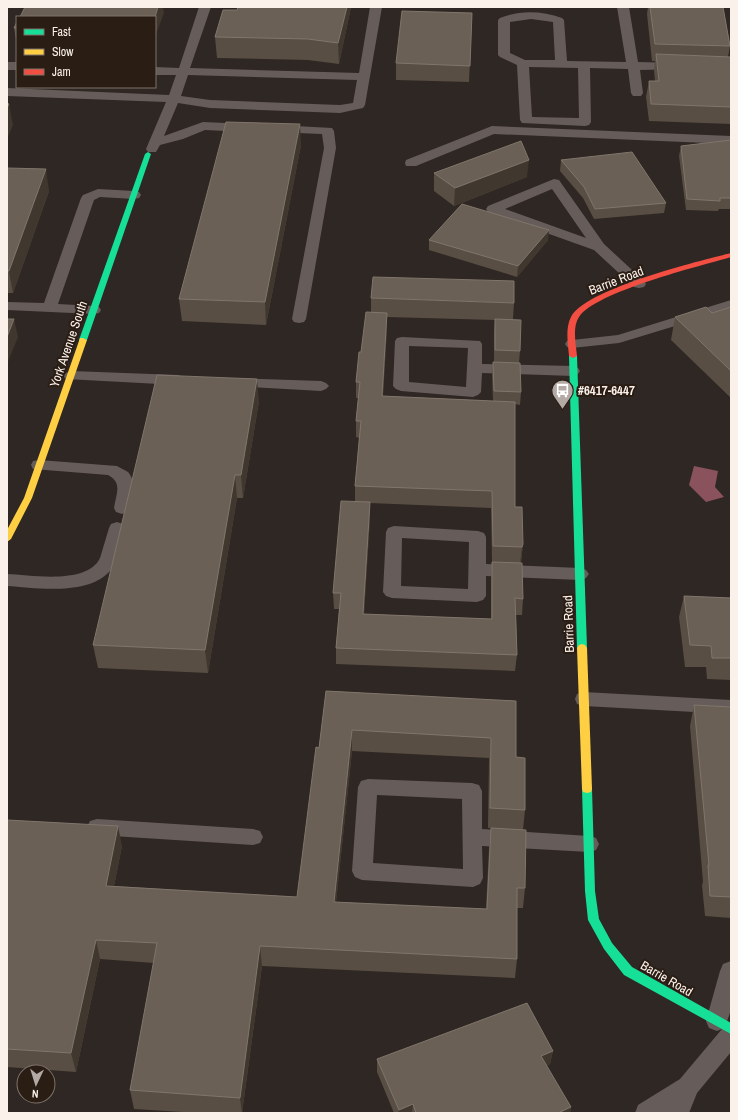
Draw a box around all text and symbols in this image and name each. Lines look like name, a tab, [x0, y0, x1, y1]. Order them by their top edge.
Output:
legend	[16, 16, 156, 88]
text: Fast	[52, 24, 71, 40]
text: Slow	[52, 44, 74, 60]
text: Jam	[52, 64, 71, 80]
street label: Barrie Road	[586, 262, 646, 299]
street label: York Avenue South	[46, 299, 91, 390]
bus stop icon: #6417-6447	[550, 377, 576, 410]
place label: #6417-6447	[578, 382, 635, 399]
street label: Barrie Road	[559, 595, 578, 653]
street label: Barrie Road	[638, 957, 696, 1000]
north arrow	[16, 1064, 56, 1104]
text: N	[32, 1087, 39, 1101]

